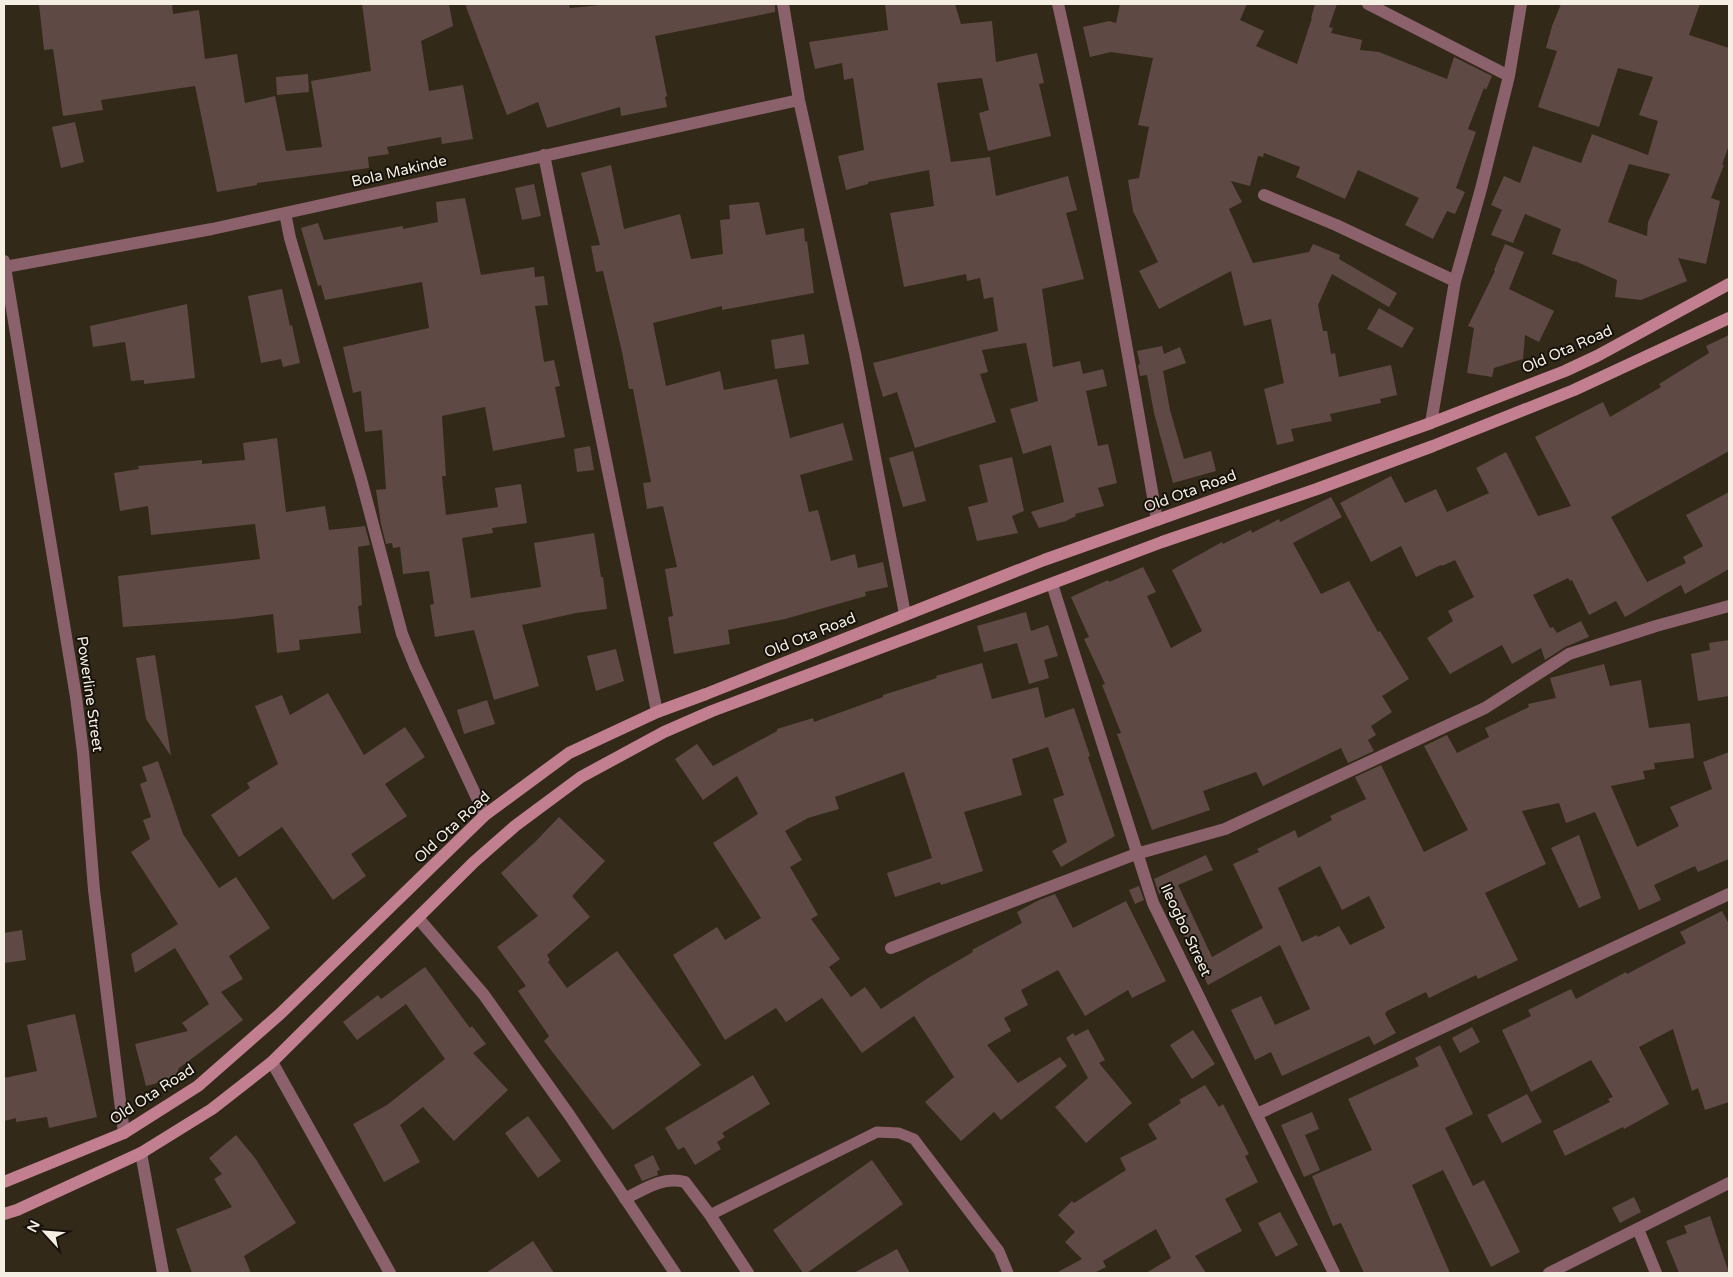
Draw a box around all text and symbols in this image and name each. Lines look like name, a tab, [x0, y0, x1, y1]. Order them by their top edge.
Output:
street label: Bola Makinde	[350, 151, 448, 191]
street label: Old Ota Road	[1519, 321, 1615, 377]
street label: Old Ota Road	[1141, 466, 1239, 516]
street label: Old Ota Road	[762, 608, 858, 662]
street label: Powerline Street	[73, 635, 107, 753]
street label: Old Ota Road	[410, 787, 494, 867]
street label: Ileogbo Street	[1157, 881, 1215, 979]
street label: Old Ota Road	[106, 1060, 198, 1128]
north arrow	[20, 1207, 70, 1257]
text: N	[24, 1218, 44, 1235]

